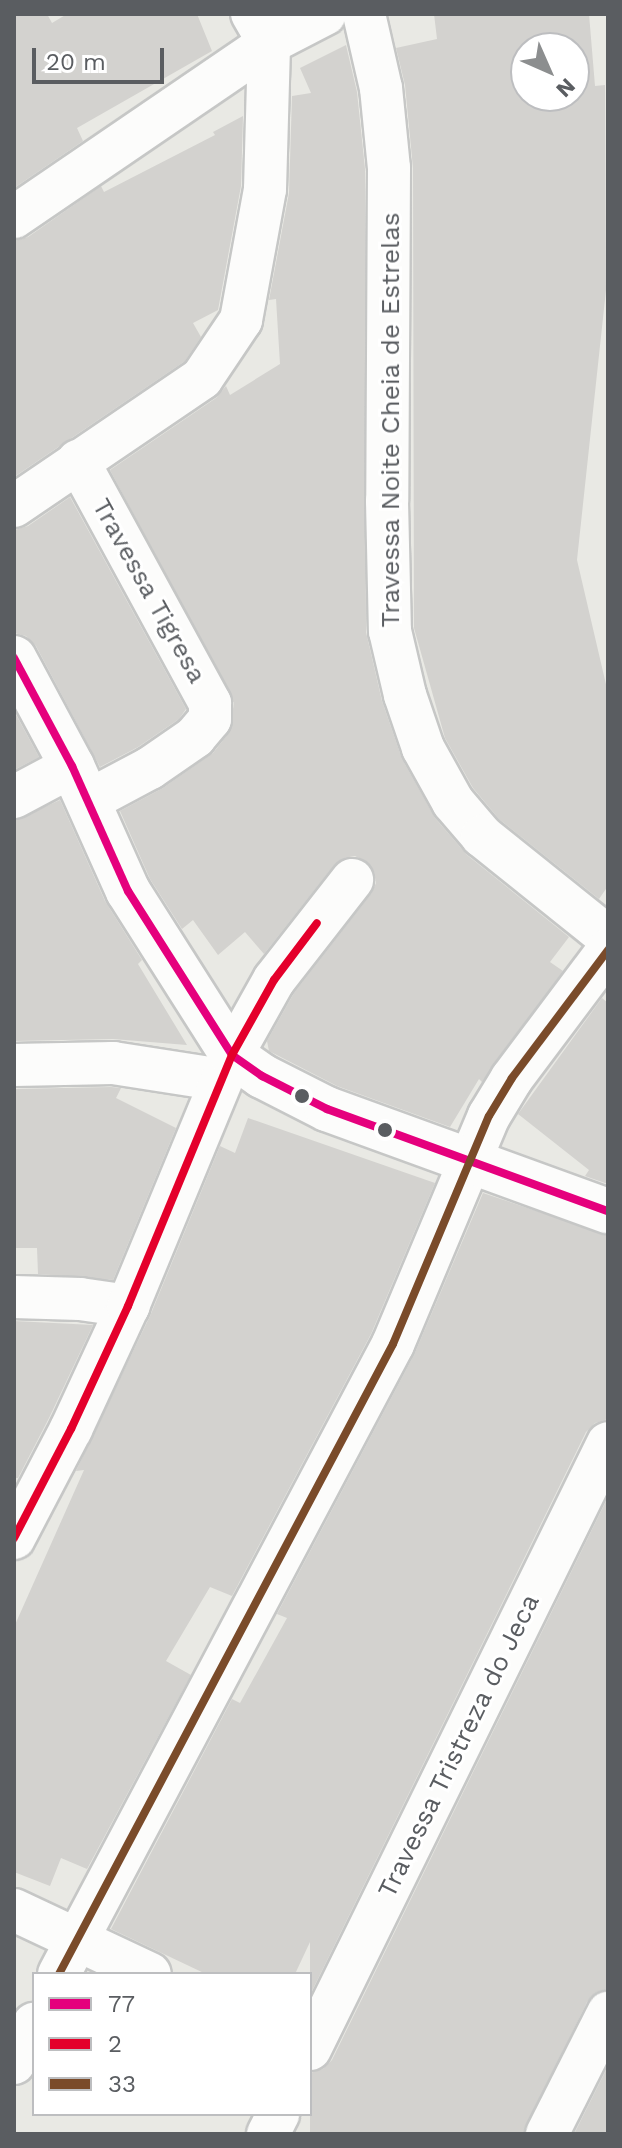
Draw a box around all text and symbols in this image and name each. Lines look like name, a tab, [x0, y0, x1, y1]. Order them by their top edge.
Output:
scale bar	[36, 32, 168, 82]
north arrow	[510, 32, 590, 112]
text: 20 m	[46, 48, 106, 76]
text: N	[551, 73, 581, 103]
street label: Travessa Noite Cheia de Estrelas	[375, 212, 407, 628]
street label: Travessa Tigresa	[85, 493, 213, 689]
unlabelled marker	[294, 1088, 310, 1104]
unlabelled marker	[377, 1122, 393, 1138]
street label: Travessa Tristreza do Jeca	[371, 1588, 547, 1904]
legend	[32, 1972, 312, 2116]
text: 77	[108, 1990, 135, 2018]
text: 2	[108, 2030, 122, 2058]
text: 33	[108, 2070, 136, 2098]

